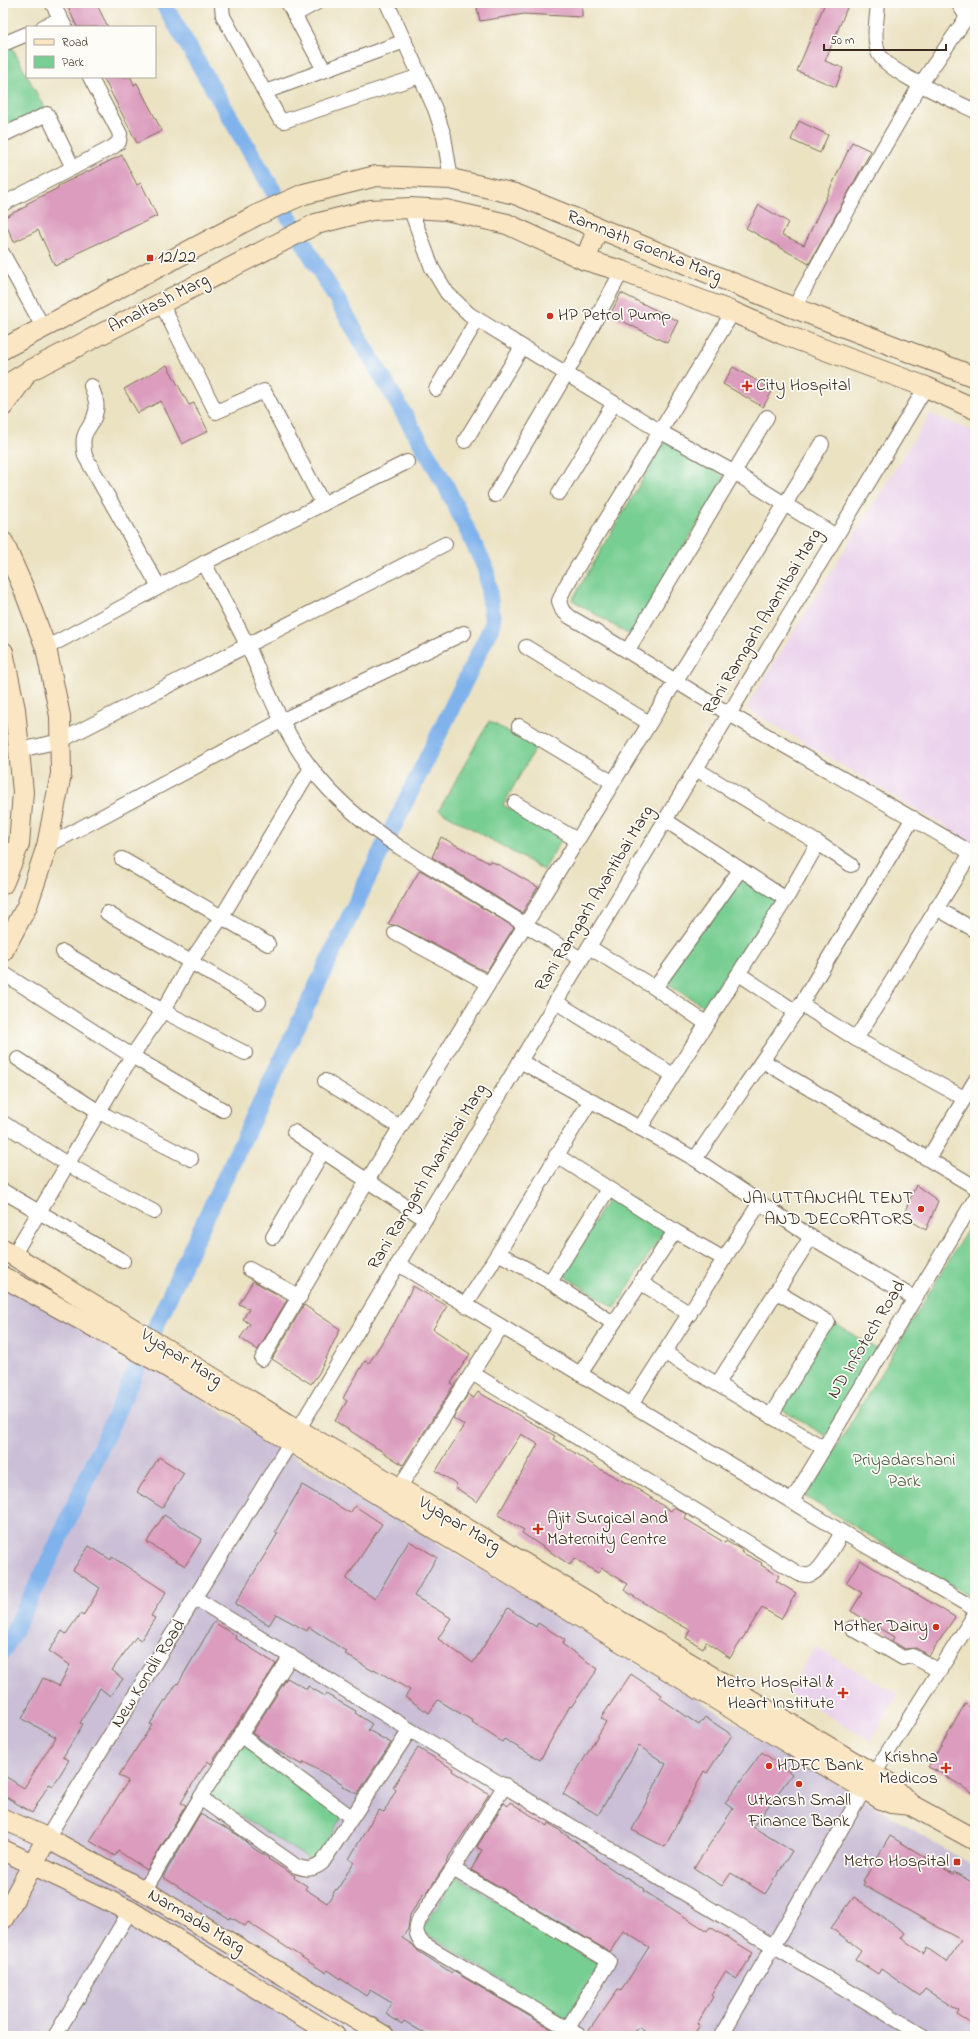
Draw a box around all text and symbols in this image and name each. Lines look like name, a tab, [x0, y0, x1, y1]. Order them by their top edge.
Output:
legend	[26, 26, 156, 78]
scale bar	[824, 26, 946, 52]
text: 50 m	[830, 32, 854, 50]
text: Road	[62, 34, 88, 52]
text: Park	[62, 54, 84, 72]
street label: Ramnath Goenka Marg	[562, 204, 726, 291]
place label: 12/22	[158, 245, 196, 271]
marker: 12/22	[145, 253, 155, 263]
street label: Amaltash Marg	[104, 267, 214, 341]
place label: HP Petrol Pump	[558, 303, 671, 329]
marker: HP Petrol Pump	[545, 311, 555, 321]
place label: City Hospital	[756, 373, 850, 399]
marker: City Hospital	[741, 380, 753, 392]
street label: Rani Ramgarh Avantibai Marg	[697, 524, 830, 721]
street label: Rani Ramgarh Avantibai Marg	[529, 801, 662, 998]
street label: Rani Ramgarh Avantibai Marg	[362, 1079, 495, 1276]
place label: JAI UTTANCHAL TENT AND DECORATORS	[743, 1186, 913, 1233]
marker: JAI UTTANCHAL TENT AND DECORATORS	[916, 1204, 926, 1214]
street label: ND Infotech Road	[821, 1276, 913, 1404]
street label: Vyapar Marg	[134, 1322, 227, 1394]
park label: Priyadarshani Park	[853, 1448, 955, 1495]
street label: Vyapar Marg	[411, 1490, 505, 1561]
place label: Ajit Surgical and Maternity Centre	[547, 1506, 668, 1553]
marker: Ajit Surgical and Maternity Centre	[532, 1523, 544, 1535]
place label: Mother Dairy	[833, 1614, 928, 1640]
street label: New Kondli Road	[105, 1615, 193, 1733]
marker: Mother Dairy	[931, 1622, 941, 1632]
place label: Metro Hospital & Heart Institute	[716, 1670, 835, 1717]
marker: Metro Hospital & Heart Institute	[837, 1687, 849, 1699]
place label: Krishna Medicos	[879, 1745, 938, 1792]
place label: HDFC Bank	[777, 1753, 864, 1779]
marker: HDFC Bank	[764, 1761, 774, 1771]
marker: Krishna Medicos	[941, 1763, 951, 1773]
marker: Utkarsh Small Finance Bank	[794, 1779, 804, 1789]
place label: Utkarsh Small Finance Bank	[747, 1788, 851, 1835]
place label: Metro Hospital	[844, 1849, 949, 1875]
marker: Metro Hospital	[952, 1857, 962, 1867]
street label: Narmada Marg	[142, 1883, 250, 1962]

